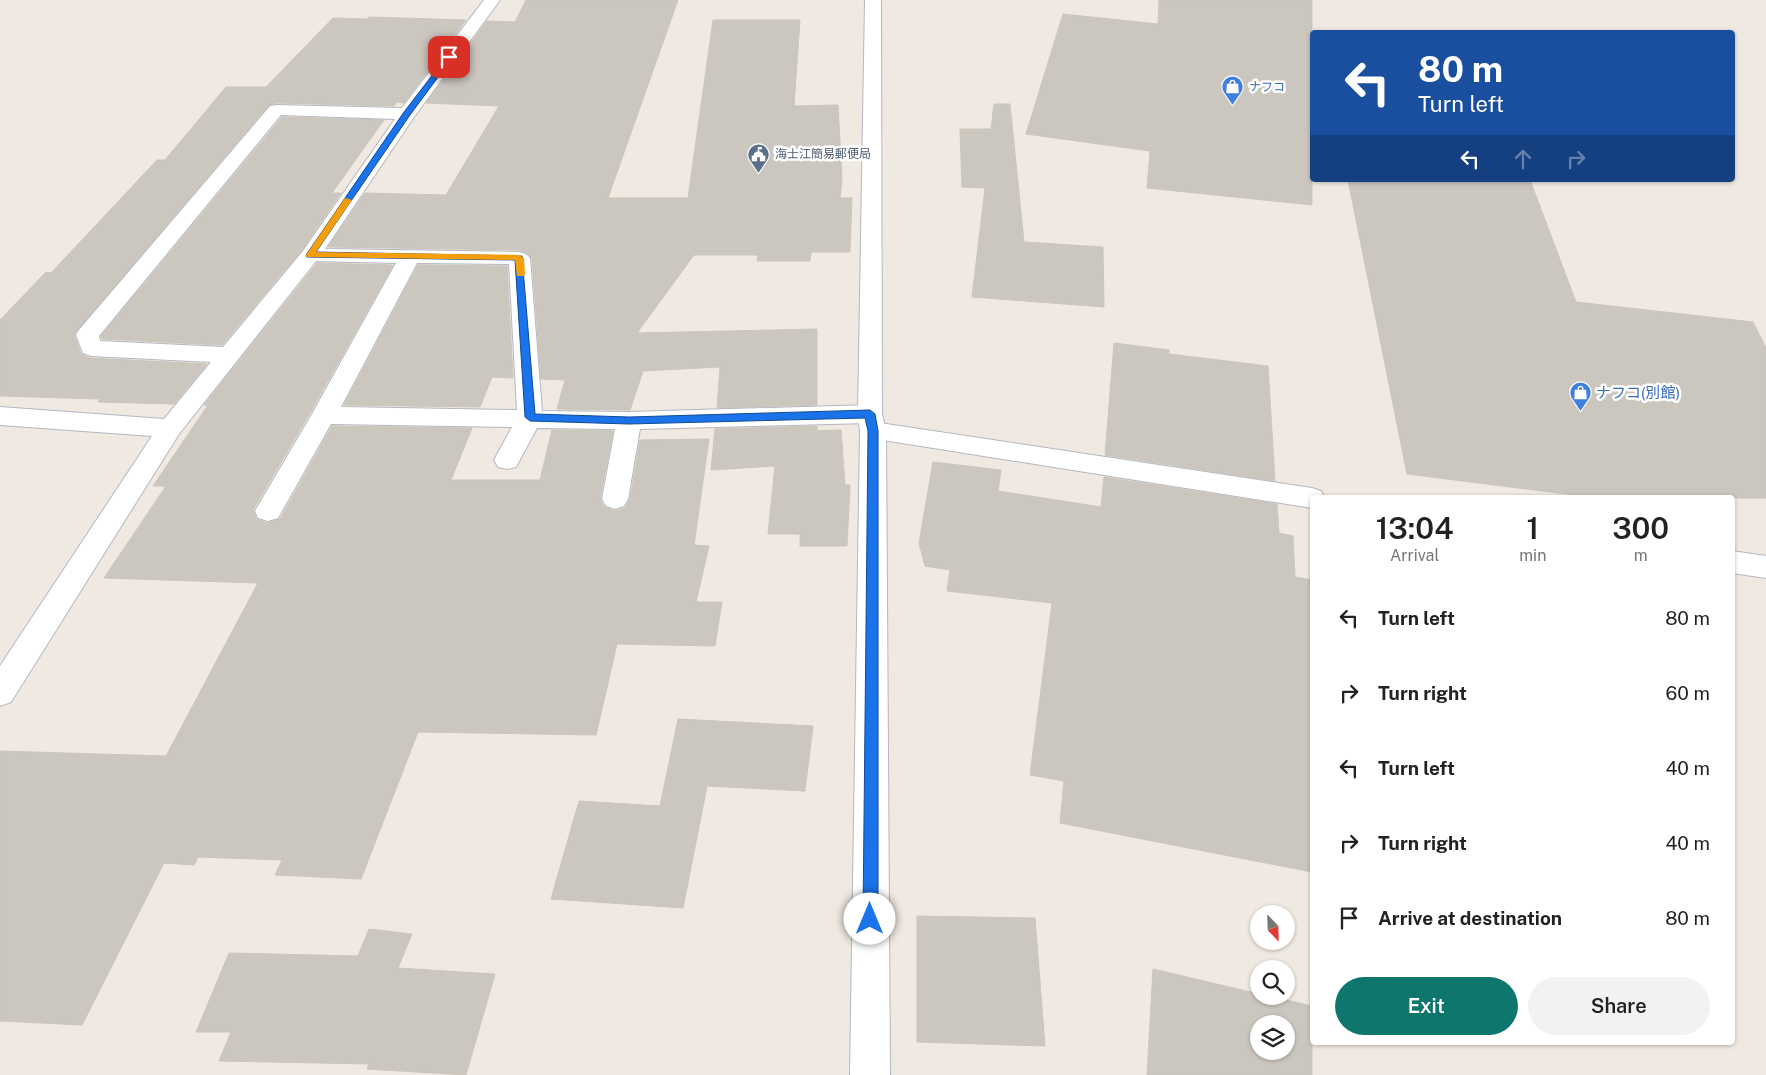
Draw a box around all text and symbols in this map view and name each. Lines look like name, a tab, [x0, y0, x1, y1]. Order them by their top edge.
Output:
pin	[428, 36, 470, 78]
icon: arrive	[435, 43, 463, 71]
text: 80 m	[1418, 49, 1503, 90]
icon: left	[1335, 50, 1400, 115]
shop icon: ナフコ	[1221, 75, 1245, 106]
place label: ナフコ	[1249, 80, 1285, 94]
text: Turn left	[1418, 91, 1504, 117]
public building icon: 海士江簡易郵便局	[747, 142, 771, 173]
icon: left	[1456, 145, 1484, 173]
icon: ahead	[1509, 145, 1537, 173]
icon: right	[1562, 145, 1590, 173]
place label: 海士江簡易郵便局	[775, 147, 871, 161]
shop icon: ナフコ(別館)	[1568, 380, 1592, 411]
place label: ナフコ(別館)	[1596, 384, 1680, 401]
text: 13:04	[1376, 510, 1453, 546]
text: 1	[1527, 510, 1539, 546]
text: 300	[1612, 510, 1669, 546]
text: Arrival	[1390, 546, 1439, 565]
text: min	[1519, 546, 1546, 565]
text: m	[1634, 546, 1648, 565]
icon: left	[1335, 604, 1363, 632]
text: Turn left	[1378, 607, 1455, 629]
text: 80 m	[1665, 607, 1710, 629]
icon: right	[1335, 679, 1363, 707]
text: Turn right	[1378, 682, 1467, 704]
text: 60 m	[1666, 682, 1710, 704]
icon: left	[1335, 754, 1363, 782]
text: Turn left	[1378, 757, 1455, 779]
text: 40 m	[1665, 757, 1710, 779]
icon: right	[1335, 829, 1363, 857]
text: Turn right	[1378, 832, 1467, 854]
text: 40 m	[1665, 832, 1710, 854]
position arrow	[843, 892, 895, 944]
icon: arrive	[1335, 904, 1363, 932]
north arrow	[1250, 905, 1295, 950]
map controls	[1250, 905, 1295, 1060]
text: Arrive at destination	[1378, 907, 1562, 929]
text: 80 m	[1665, 907, 1710, 929]
button: search	[1250, 960, 1295, 1005]
button: Exit	[1335, 977, 1518, 1035]
button: Share	[1528, 977, 1710, 1035]
button: layers	[1250, 1015, 1295, 1060]

